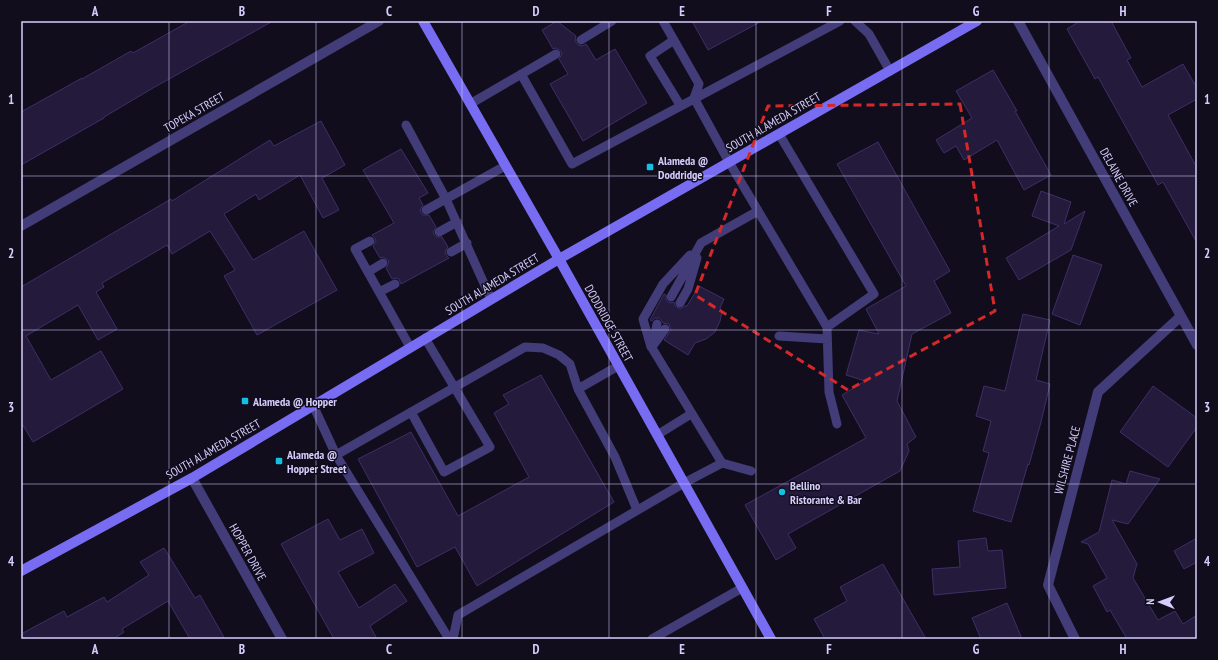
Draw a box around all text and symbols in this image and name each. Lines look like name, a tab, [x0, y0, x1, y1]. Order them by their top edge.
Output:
text: A	[91, 3, 99, 20]
text: B	[239, 3, 245, 20]
text: C	[386, 3, 392, 20]
text: D	[533, 3, 540, 20]
text: E	[679, 3, 685, 20]
text: F	[826, 3, 832, 20]
text: G	[973, 3, 980, 20]
text: H	[1120, 3, 1127, 20]
street label: TOPEKA STREET	[161, 88, 227, 135]
street label: SOUTH ALAMEDA STREET	[723, 88, 824, 155]
text: 1	[8, 91, 14, 108]
text: 1	[1204, 91, 1210, 108]
street label: DELAINE DRIVE	[1097, 145, 1141, 209]
place label: Alameda @ Doddridge	[657, 153, 708, 182]
marker: Alameda @ Doddridge	[645, 162, 655, 172]
text: 2	[8, 245, 14, 262]
text: 2	[1204, 245, 1210, 262]
street label: SOUTH ALAMEDA STREET	[442, 250, 542, 318]
street label: DODDRIDGE STREET	[582, 282, 637, 365]
place label: Alameda @ Hopper	[252, 394, 337, 409]
marker: Alameda @ Hopper	[240, 396, 250, 406]
text: 3	[8, 399, 14, 416]
text: 3	[1204, 399, 1210, 416]
street label: SOUTH ALAMEDA STREET	[163, 415, 264, 482]
street label: WILSHIRE PLACE	[1051, 424, 1083, 496]
place label: Alameda @ Hopper Street	[286, 447, 347, 476]
marker: Alameda @ Hopper Street	[274, 456, 284, 466]
place label: Bellino Ristorante & Bar	[790, 478, 862, 507]
marker: Bellino Ristorante & Bar	[777, 487, 787, 497]
street label: HOPPER DRIVE	[226, 521, 270, 583]
text: 4	[8, 553, 15, 570]
text: 4	[1204, 553, 1211, 570]
north arrow	[1140, 582, 1180, 622]
text: N	[1143, 599, 1157, 605]
text: A	[91, 641, 99, 658]
text: B	[239, 641, 245, 658]
text: C	[386, 641, 392, 658]
text: D	[533, 641, 540, 658]
text: E	[679, 641, 685, 658]
text: F	[826, 641, 832, 658]
text: G	[973, 641, 980, 658]
text: H	[1120, 641, 1127, 658]

